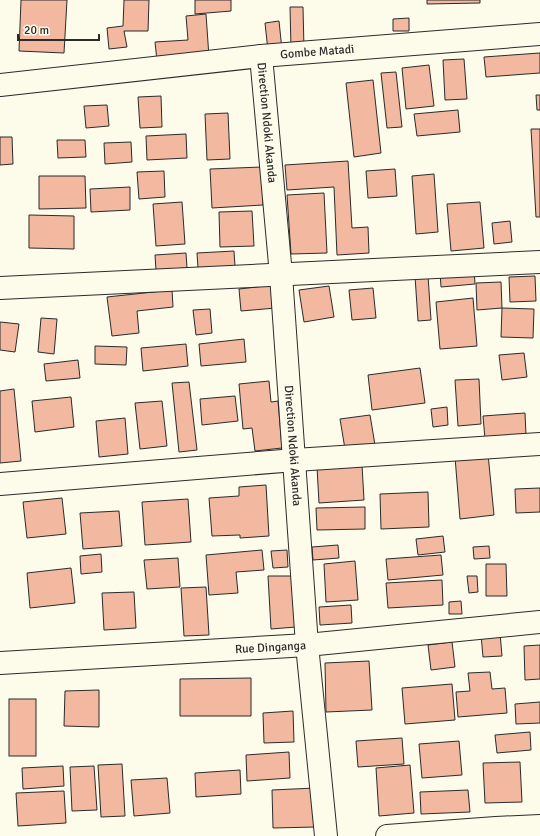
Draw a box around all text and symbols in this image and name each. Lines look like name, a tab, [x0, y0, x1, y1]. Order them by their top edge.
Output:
scale bar	[18, 16, 99, 42]
text: 20 m	[24, 23, 49, 38]
street label: Gombe Matadi	[280, 41, 355, 62]
street label: Direction Ndoki Akanda	[254, 62, 280, 184]
street label: Direction Ndoki Akanda	[281, 385, 305, 507]
street label: Rue Dinganga	[235, 638, 306, 657]

